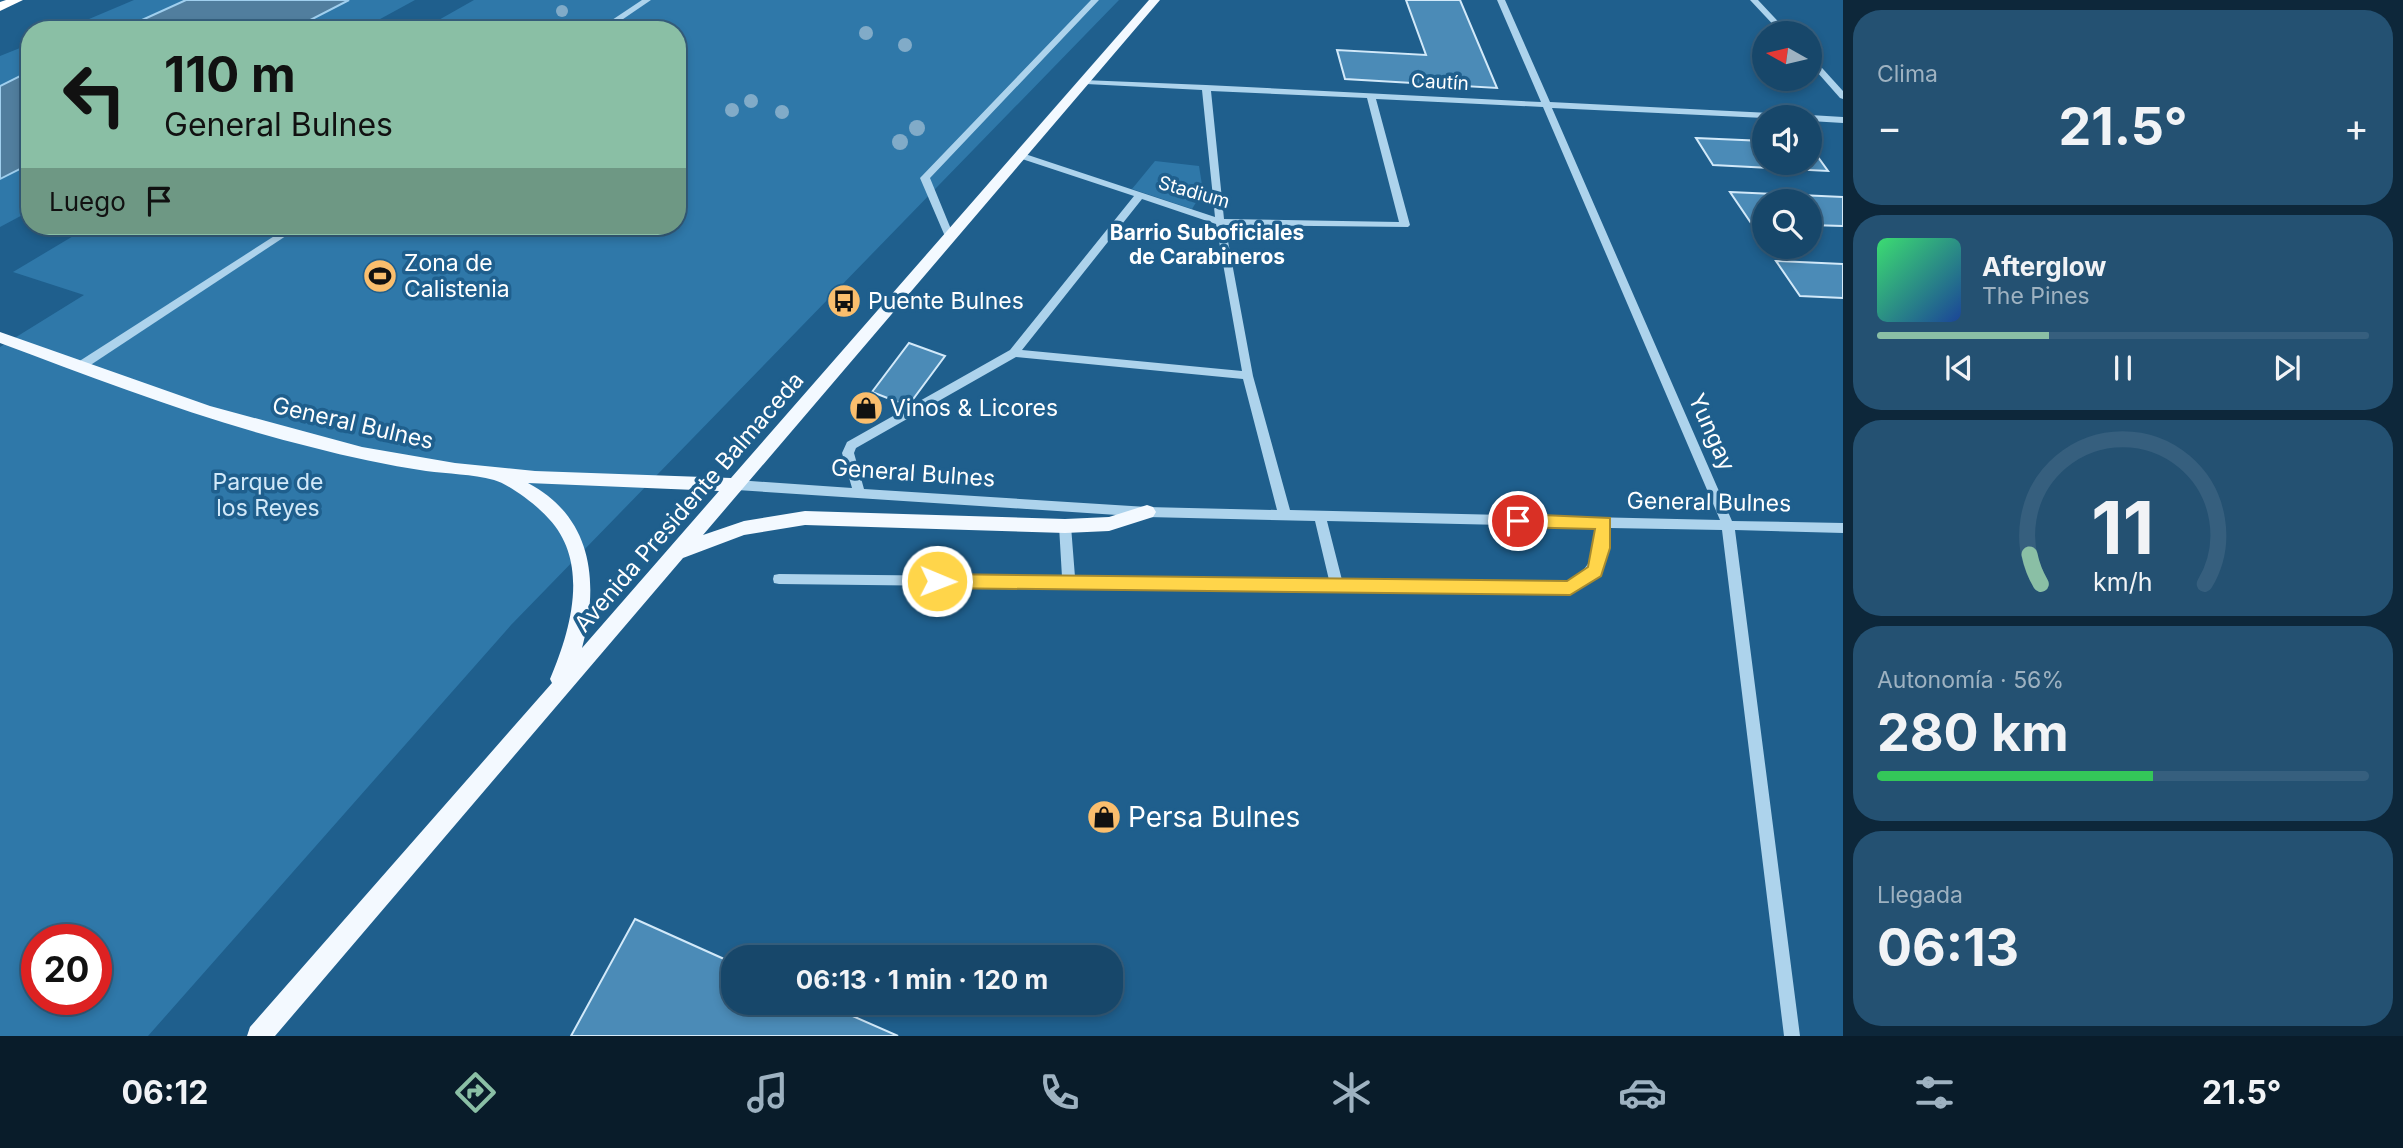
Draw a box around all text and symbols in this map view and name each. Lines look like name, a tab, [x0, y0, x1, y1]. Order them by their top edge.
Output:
north arrow	[1752, 21, 1822, 91]
map controls	[1752, 21, 1822, 259]
text: 110 m	[164, 45, 296, 104]
icon: left	[49, 49, 140, 140]
text: Clima	[1877, 60, 1938, 88]
street label: Cautín	[1411, 69, 1469, 95]
text: 21.5°	[2058, 95, 2188, 158]
text: −	[1877, 104, 1902, 150]
text: +	[2344, 104, 2369, 150]
text: General Bulnes	[164, 105, 393, 144]
button: sound	[1752, 105, 1822, 175]
street label: Stadium	[1156, 171, 1232, 213]
icon: arrive	[140, 182, 178, 220]
text: Luego	[49, 186, 126, 217]
button: search	[1752, 189, 1822, 259]
district label: Barrio Suboficiales de Carabineros	[1110, 220, 1304, 269]
place label: Zona de Calistenia	[404, 249, 510, 303]
text: Afterglow	[1982, 251, 2106, 282]
sports icon: Zona de Calistenia	[361, 257, 399, 295]
bus stop icon: Puente Bulnes	[825, 282, 863, 320]
text: The Pines	[1982, 282, 2090, 310]
place label: Puente Bulnes	[868, 287, 1024, 315]
icon: previous	[1940, 349, 1978, 387]
icon: pause	[2104, 349, 2142, 387]
icon: next	[2268, 349, 2306, 387]
street label: Avenida Presidente Balmaceda	[568, 366, 810, 638]
shop icon: Vinos & Licores	[847, 389, 885, 427]
street label: Yungay	[1683, 389, 1741, 475]
street label: General Bulnes	[270, 391, 436, 455]
place label: Vinos & Licores	[890, 394, 1058, 422]
street label: General Bulnes	[830, 453, 996, 493]
park label: Parque de los Reyes	[213, 468, 323, 522]
text: 11	[2092, 483, 2154, 572]
street label: General Bulnes	[1626, 487, 1792, 517]
pin	[1488, 491, 1548, 551]
icon: arrive	[1499, 502, 1537, 540]
position arrow	[900, 544, 974, 618]
text: km/h	[2093, 567, 2153, 597]
text: Autonomía · 56%	[1877, 666, 2064, 694]
text: 280 km	[1877, 701, 2069, 764]
shop icon: Persa Bulnes	[1085, 798, 1123, 836]
place label: Persa Bulnes	[1128, 800, 1300, 834]
text: Llegada	[1877, 881, 1963, 909]
text: 06:13	[1877, 916, 2019, 979]
speed limit sign: 20	[21, 924, 112, 1015]
text: 06:13 · 1 min · 120 m	[796, 964, 1048, 995]
icon: directions	[451, 1068, 500, 1117]
icon: music	[743, 1068, 792, 1117]
icon: phone	[1035, 1068, 1084, 1117]
icon: climate	[1327, 1068, 1376, 1117]
icon: car	[1618, 1068, 1667, 1117]
icon: filters	[1910, 1068, 1959, 1117]
text: 06:12	[121, 1073, 208, 1112]
text: 21.5°	[2202, 1073, 2282, 1112]

